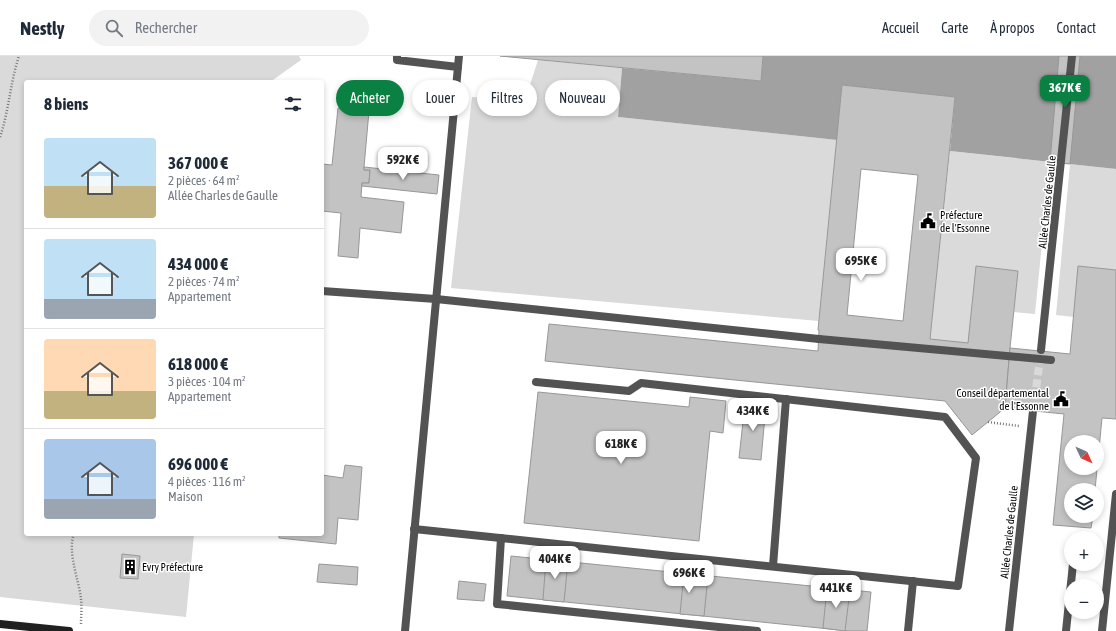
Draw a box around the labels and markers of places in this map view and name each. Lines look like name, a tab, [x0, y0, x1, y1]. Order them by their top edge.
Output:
pin: 367K €	[1032, 75, 1098, 109]
pin: 592K €	[370, 147, 436, 181]
place label: Préfecture de l'Essonne	[940, 209, 990, 234]
public building icon: Préfecture de l'Essonne	[919, 212, 937, 230]
pin: 695K €	[828, 248, 894, 282]
place label: Conseil départemental de l'Essonne	[957, 387, 1049, 412]
public building icon: Conseil départemental de l'Essonne	[1052, 390, 1070, 408]
pin: 434K €	[720, 398, 786, 432]
pin: 618K €	[588, 431, 654, 465]
pin: 404K €	[522, 546, 588, 580]
building icon: Evry Préfecture	[121, 558, 139, 576]
pin: 696K €	[656, 560, 722, 594]
place label: Evry Préfecture	[142, 561, 203, 573]
pin: 441K €	[803, 575, 869, 609]

